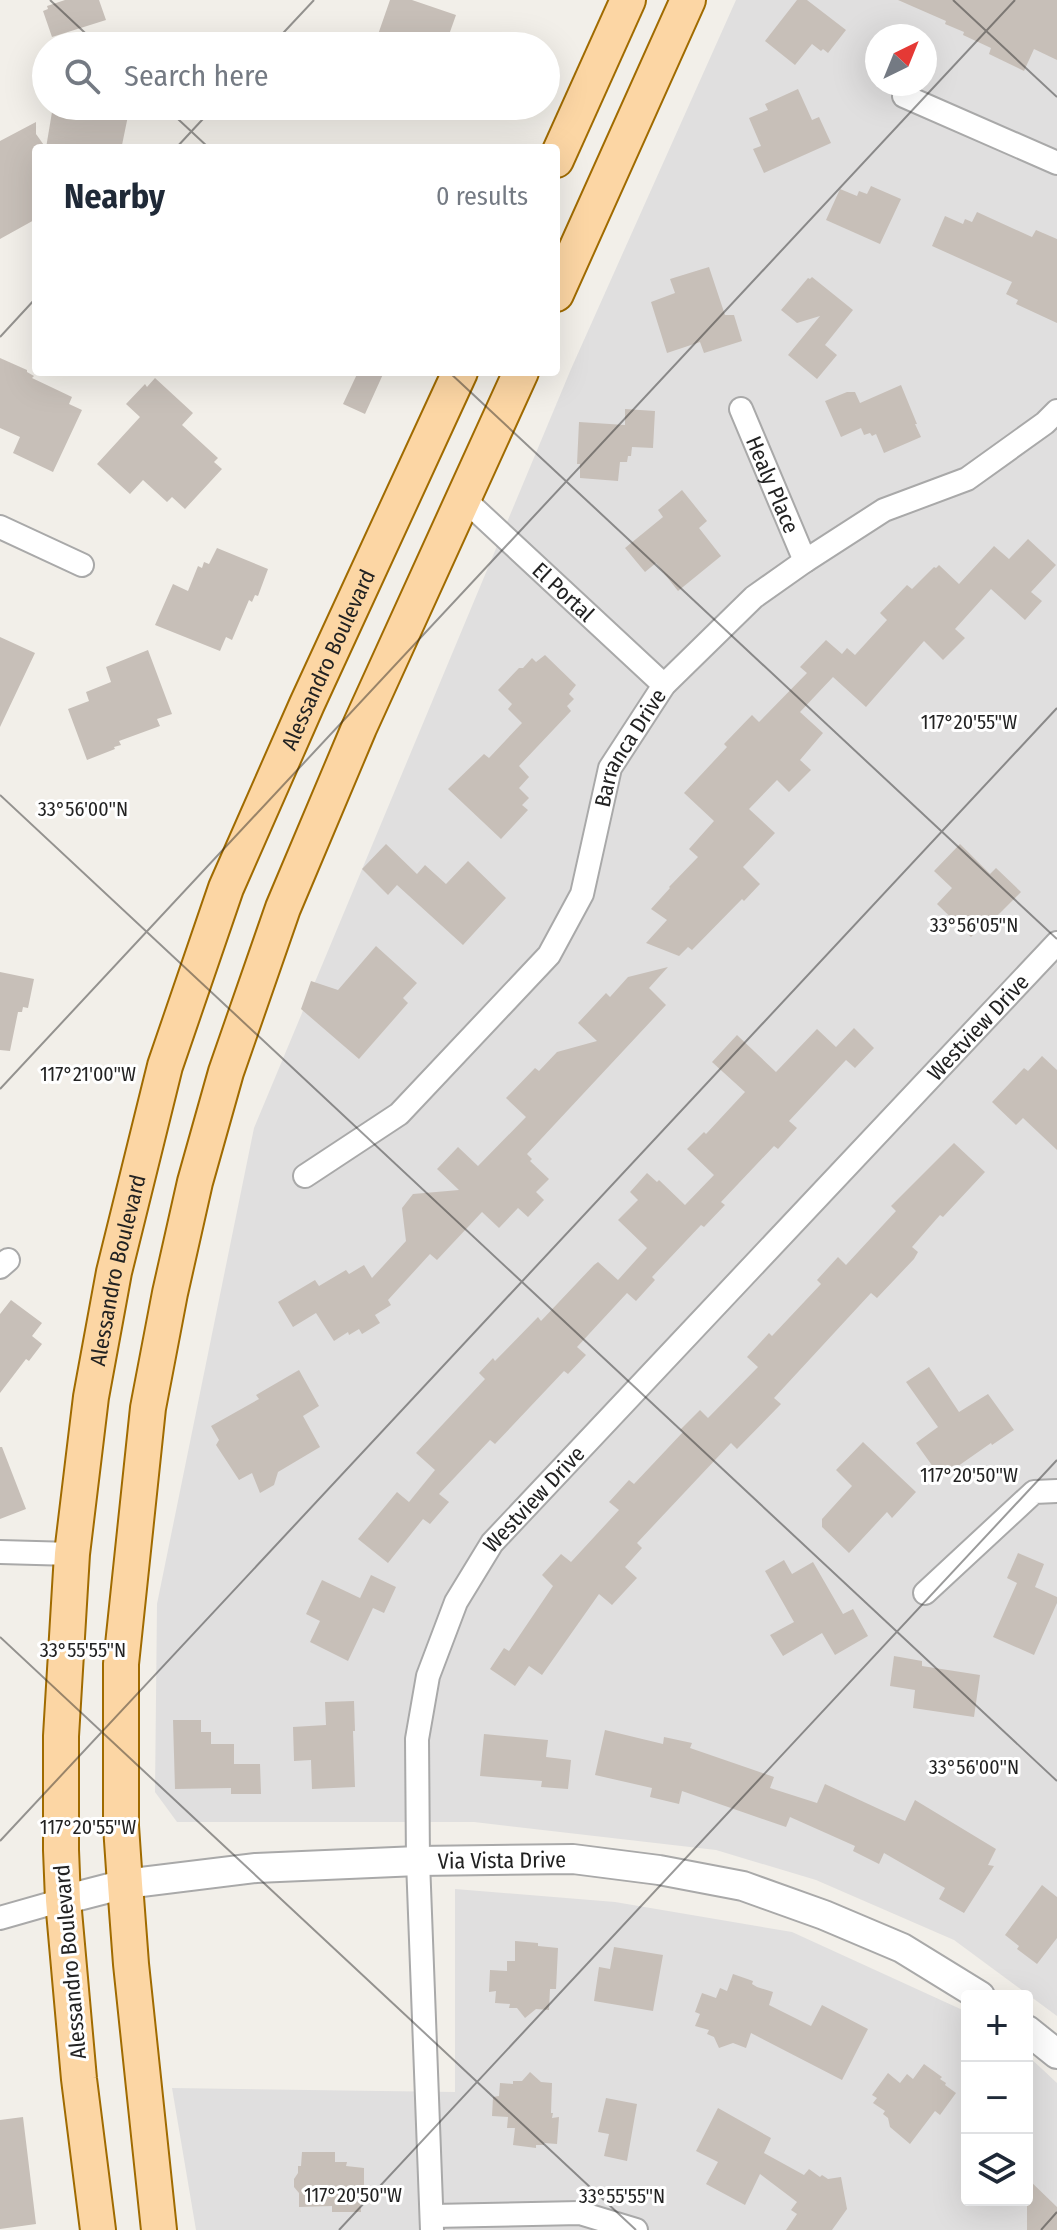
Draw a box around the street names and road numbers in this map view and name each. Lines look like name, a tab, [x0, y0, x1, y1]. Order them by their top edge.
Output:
street label: Healy Place	[740, 432, 805, 537]
street label: El Portal	[527, 556, 600, 627]
street label: Alessandro Boulevard	[275, 565, 381, 754]
street label: Barranca Drive	[588, 683, 672, 809]
street label: Westview Drive	[921, 968, 1034, 1086]
street label: Alessandro Boulevard	[83, 1172, 151, 1368]
street label: Westview Drive	[477, 1440, 590, 1558]
street label: Via Vista Drive	[437, 1846, 566, 1874]
street label: Alessandro Boulevard	[48, 1864, 92, 2060]

